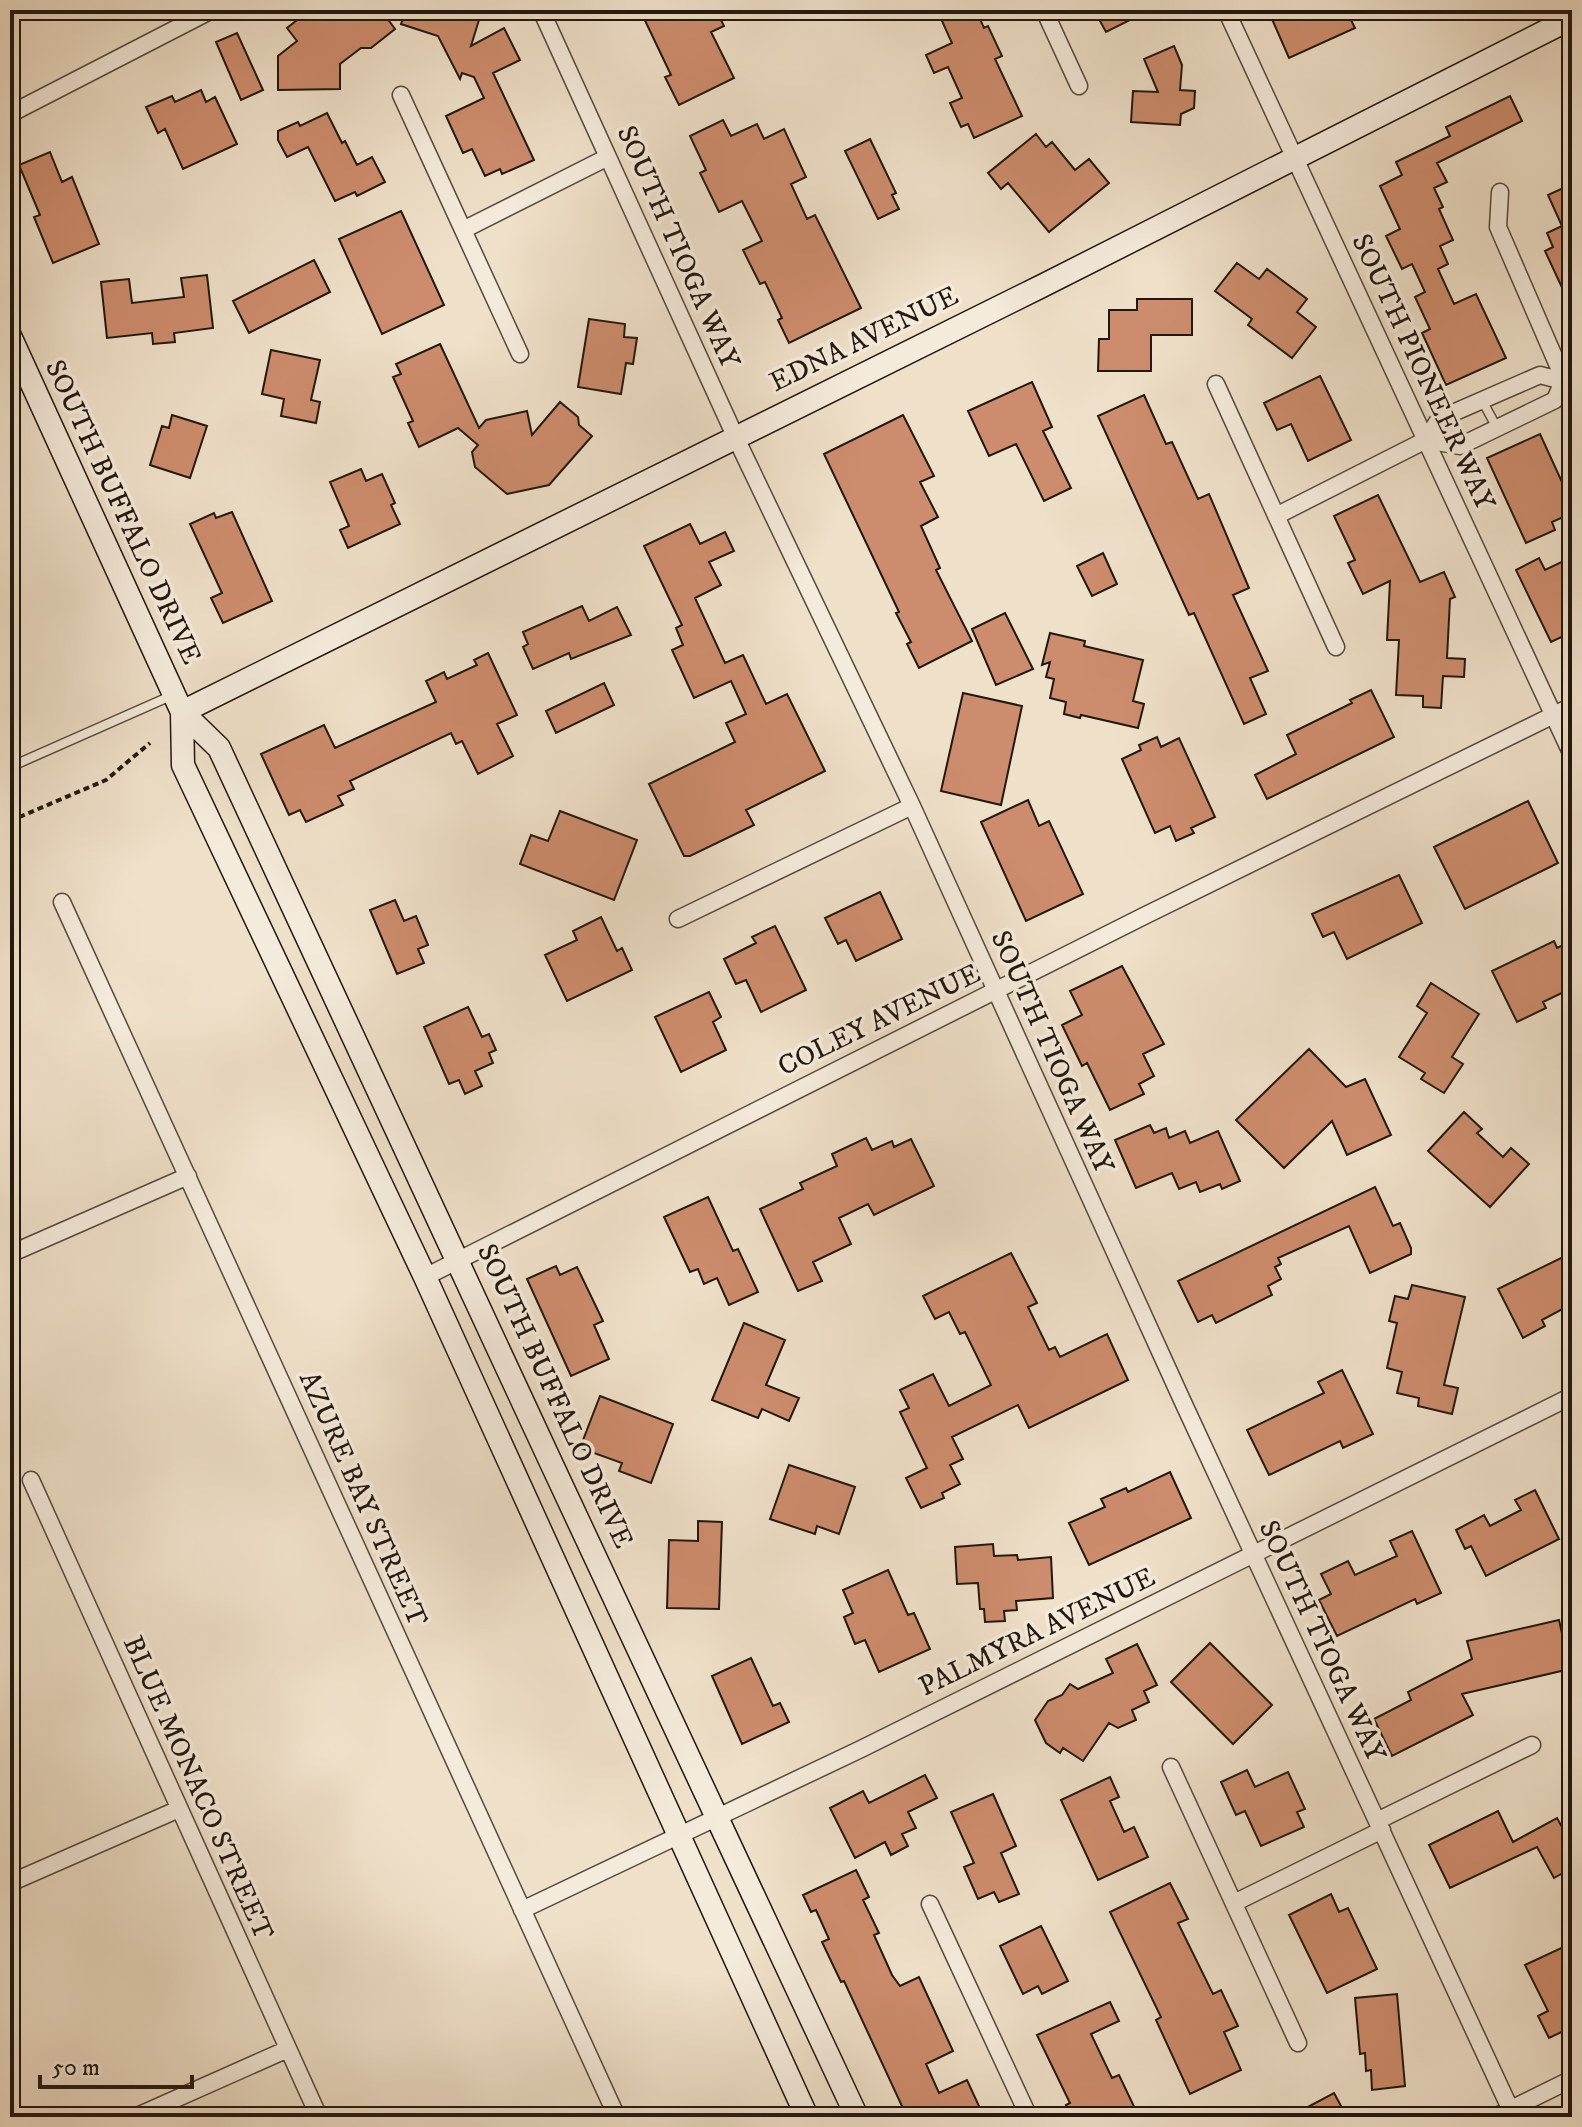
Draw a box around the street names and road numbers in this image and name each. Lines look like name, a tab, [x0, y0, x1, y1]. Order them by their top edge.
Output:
street label: SOUTH TIOGA WAY	[609, 120, 747, 374]
street label: SOUTH PIONEER WAY	[1344, 228, 1503, 516]
street label: EDNA AVENUE	[764, 278, 964, 400]
street label: SOUTH BUFFALO DRIVE	[37, 354, 209, 670]
street label: SOUTH TIOGA WAY	[983, 925, 1121, 1179]
street label: COLEY AVENUE	[772, 956, 986, 1084]
street label: SOUTH BUFFALO DRIVE	[469, 1238, 641, 1554]
street label: AZURE BAY STREET	[291, 1366, 435, 1632]
street label: SOUTH TIOGA WAY	[1251, 1515, 1393, 1768]
street label: PALMYRA AVENUE	[913, 1560, 1161, 1704]
street label: BLUE MONACO STREET	[115, 1630, 281, 1946]

